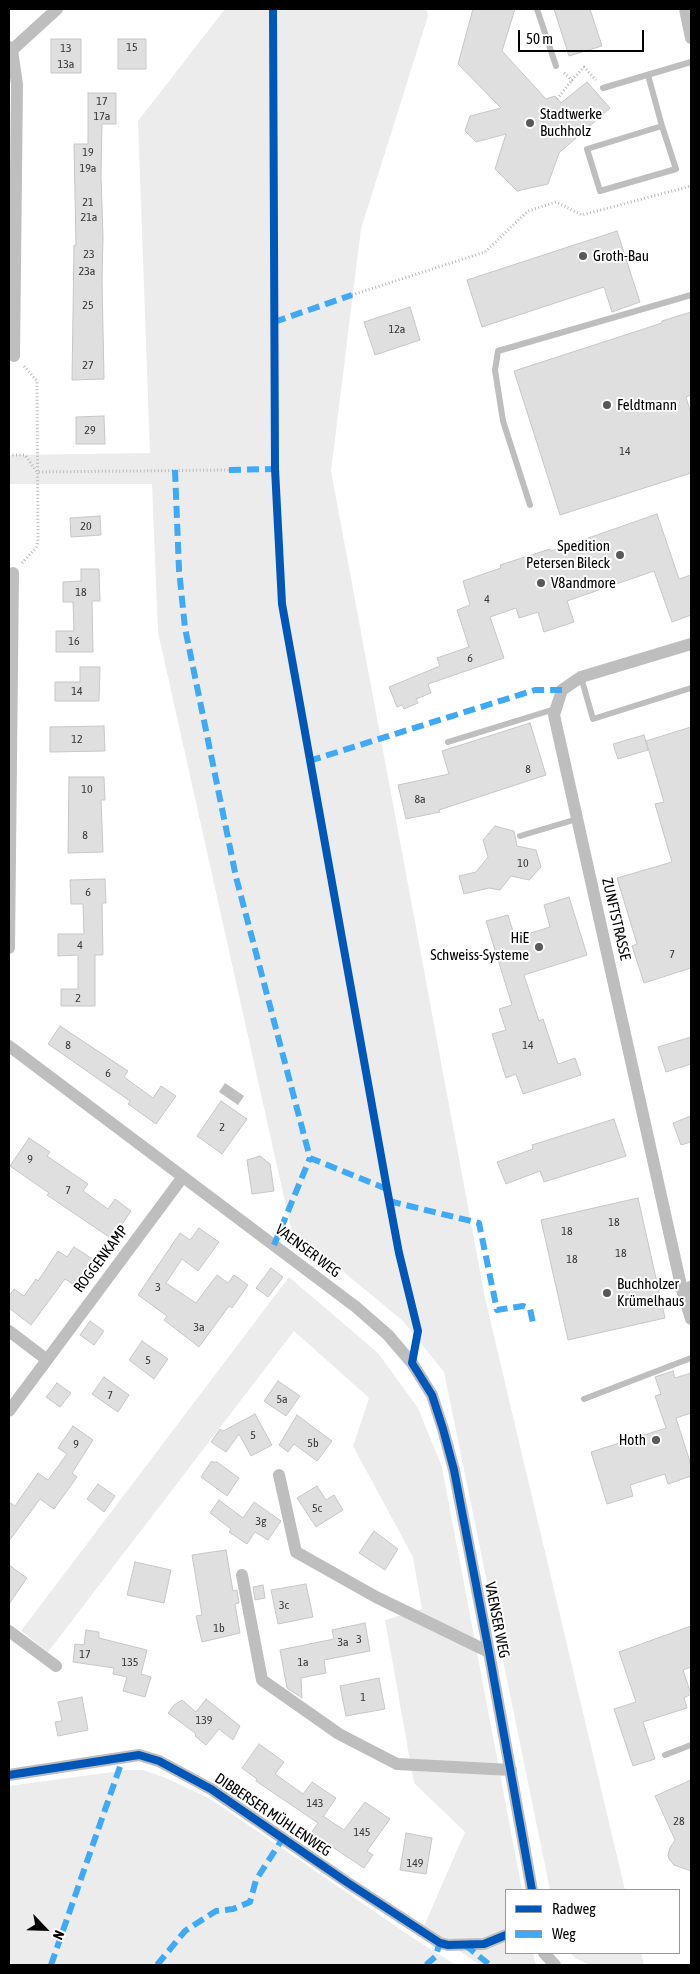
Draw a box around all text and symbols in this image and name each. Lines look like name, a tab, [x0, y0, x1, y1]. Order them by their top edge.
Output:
scale bar	[520, 20, 646, 52]
text: 50 m	[526, 30, 553, 47]
house number: 15	[126, 40, 138, 54]
house number: 13	[60, 41, 72, 55]
house number: 13a	[58, 57, 74, 71]
house number: 17	[96, 94, 108, 108]
place label: Stadtwerke Buchholz	[540, 105, 602, 140]
house number: 17a	[94, 109, 110, 123]
marker: Stadtwerke Buchholz	[524, 117, 536, 129]
house number: 19	[82, 145, 94, 159]
house number: 19a	[80, 161, 96, 175]
house number: 21	[82, 195, 94, 209]
house number: 21a	[81, 210, 97, 224]
house number: 23	[83, 247, 95, 261]
place label: Groth-Bau	[593, 247, 649, 265]
marker: Groth-Bau	[577, 250, 589, 262]
house number: 23a	[79, 264, 95, 278]
house number: 25	[82, 298, 94, 312]
house number: 12a	[389, 322, 405, 336]
house number: 27	[82, 358, 94, 372]
place label: Feldtmann	[617, 396, 677, 414]
marker: Feldtmann	[601, 399, 613, 411]
house number: 29	[84, 423, 96, 437]
house number: 14	[619, 444, 631, 458]
house number: 20	[80, 519, 92, 533]
place label: Spedition Petersen Bileck	[526, 537, 610, 572]
marker: Spedition Petersen Bileck	[614, 549, 626, 561]
place label: V8andmore	[551, 574, 616, 592]
marker: V8andmore	[535, 577, 547, 589]
house number: 18	[75, 585, 87, 599]
house number: 4	[484, 592, 490, 606]
house number: 16	[68, 634, 80, 648]
house number: 6	[467, 651, 473, 665]
house number: 14	[71, 684, 83, 698]
house number: 12	[71, 732, 83, 746]
house number: 8	[525, 762, 531, 776]
house number: 10	[81, 782, 93, 796]
house number: 8a	[414, 792, 426, 806]
house number: 8	[82, 828, 88, 842]
house number: 10	[517, 856, 529, 870]
street label: ZUNFTSTRASSE	[598, 876, 634, 962]
house number: 6	[85, 885, 91, 899]
place label: HiE Schweiss-Systeme	[430, 929, 529, 964]
house number: 4	[77, 938, 83, 952]
marker: HiE Schweiss-Systeme	[533, 941, 545, 953]
house number: 7	[669, 947, 675, 961]
house number: 2	[75, 991, 81, 1005]
house number: 8	[65, 1038, 71, 1052]
house number: 14	[522, 1038, 534, 1052]
house number: 6	[105, 1066, 111, 1080]
house number: 2	[219, 1120, 225, 1134]
house number: 9	[27, 1152, 33, 1166]
house number: 7	[65, 1183, 71, 1197]
house number: 18	[608, 1215, 620, 1229]
street label: VAENSER WEG	[272, 1221, 344, 1281]
street label: ROGGENKAMP	[70, 1222, 132, 1296]
house number: 18	[561, 1224, 573, 1238]
house number: 18	[615, 1246, 627, 1260]
house number: 18	[566, 1252, 578, 1266]
place label: Buchholzer Krümelhaus	[617, 1275, 684, 1310]
house number: 3	[155, 1280, 161, 1294]
marker: Buchholzer Krümelhaus	[601, 1287, 613, 1299]
house number: 3a	[193, 1320, 205, 1334]
house number: 5	[145, 1353, 151, 1367]
house number: 7	[107, 1388, 113, 1402]
house number: 5a	[276, 1392, 288, 1406]
house number: 5	[250, 1428, 256, 1442]
place label: Hoth	[619, 1431, 646, 1449]
marker: Hoth	[650, 1434, 662, 1446]
house number: 5b	[307, 1436, 319, 1450]
house number: 9	[73, 1437, 79, 1451]
house number: 5c	[312, 1501, 322, 1515]
house number: 3g	[256, 1514, 266, 1528]
street label: VAENSER WEG	[481, 1580, 513, 1660]
house number: 3c	[279, 1598, 289, 1612]
house number: 1b	[213, 1621, 225, 1635]
house number: 3	[356, 1632, 362, 1646]
house number: 3a	[337, 1635, 349, 1649]
house number: 17	[79, 1647, 91, 1661]
house number: 135	[122, 1655, 138, 1669]
house number: 1a	[297, 1655, 309, 1669]
house number: 1	[360, 1690, 366, 1704]
house number: 139	[196, 1713, 212, 1727]
street label: DIBBERSER MÜHLENWEG	[211, 1769, 335, 1861]
house number: 143	[307, 1796, 323, 1810]
house number: 28	[673, 1814, 685, 1828]
house number: 145	[354, 1825, 370, 1839]
house number: 149	[407, 1856, 423, 1870]
legend	[505, 1889, 680, 1954]
text: Radweg	[552, 1900, 596, 1917]
north arrow	[20, 1904, 70, 1954]
text: Weg	[552, 1925, 576, 1942]
text: N	[50, 1928, 68, 1942]

